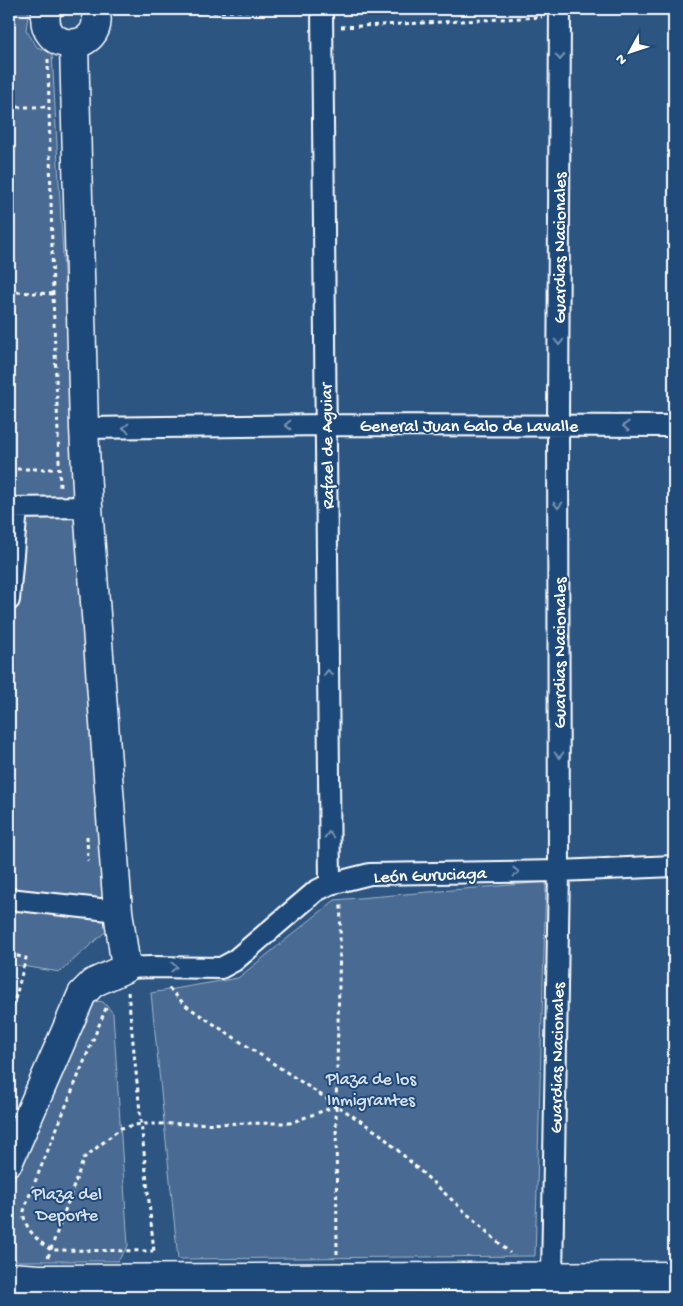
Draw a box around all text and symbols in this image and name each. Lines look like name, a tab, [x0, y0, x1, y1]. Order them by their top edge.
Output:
north arrow	[606, 28, 656, 78]
text: N	[613, 50, 631, 68]
one-way arrow	[555, 54, 565, 62]
street label: Guardias Nacionales	[551, 171, 572, 324]
one-way arrow	[554, 339, 564, 347]
street label: Rafael de Aguiar	[317, 381, 340, 509]
street label: General Juan Galo de Lavalle	[360, 417, 579, 438]
one-way arrow	[284, 420, 292, 431]
one-way arrow	[621, 420, 629, 431]
one-way arrow	[121, 423, 129, 433]
one-way arrow	[553, 502, 563, 509]
street label: Guardias Nacionales	[551, 576, 572, 729]
one-way arrow	[323, 668, 333, 676]
one-way arrow	[554, 752, 564, 759]
one-way arrow	[324, 831, 334, 838]
street label: León Guruciaga	[373, 864, 488, 889]
one-way arrow	[512, 867, 520, 877]
one-way arrow	[171, 962, 179, 972]
street label: Guardias Nacionales	[547, 981, 570, 1134]
park label: Plaza de los Inmigrantes	[325, 1070, 417, 1112]
park label: Plaza del Deporte	[31, 1185, 102, 1227]

